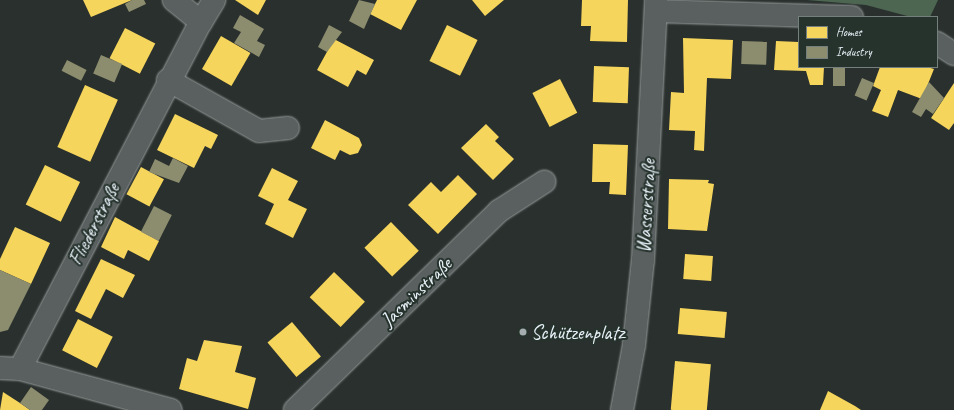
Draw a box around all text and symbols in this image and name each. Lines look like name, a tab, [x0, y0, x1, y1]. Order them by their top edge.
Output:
legend	[798, 16, 938, 68]
text: Homes	[836, 24, 862, 40]
text: Industry	[836, 44, 872, 60]
street label: Wasserstraße	[632, 159, 660, 253]
street label: Fliederstraße	[63, 179, 125, 269]
street label: Jasminstraße	[375, 252, 457, 332]
place label: Schützenplatz	[531, 320, 624, 344]
marker: Schützenplatz	[518, 327, 528, 337]

